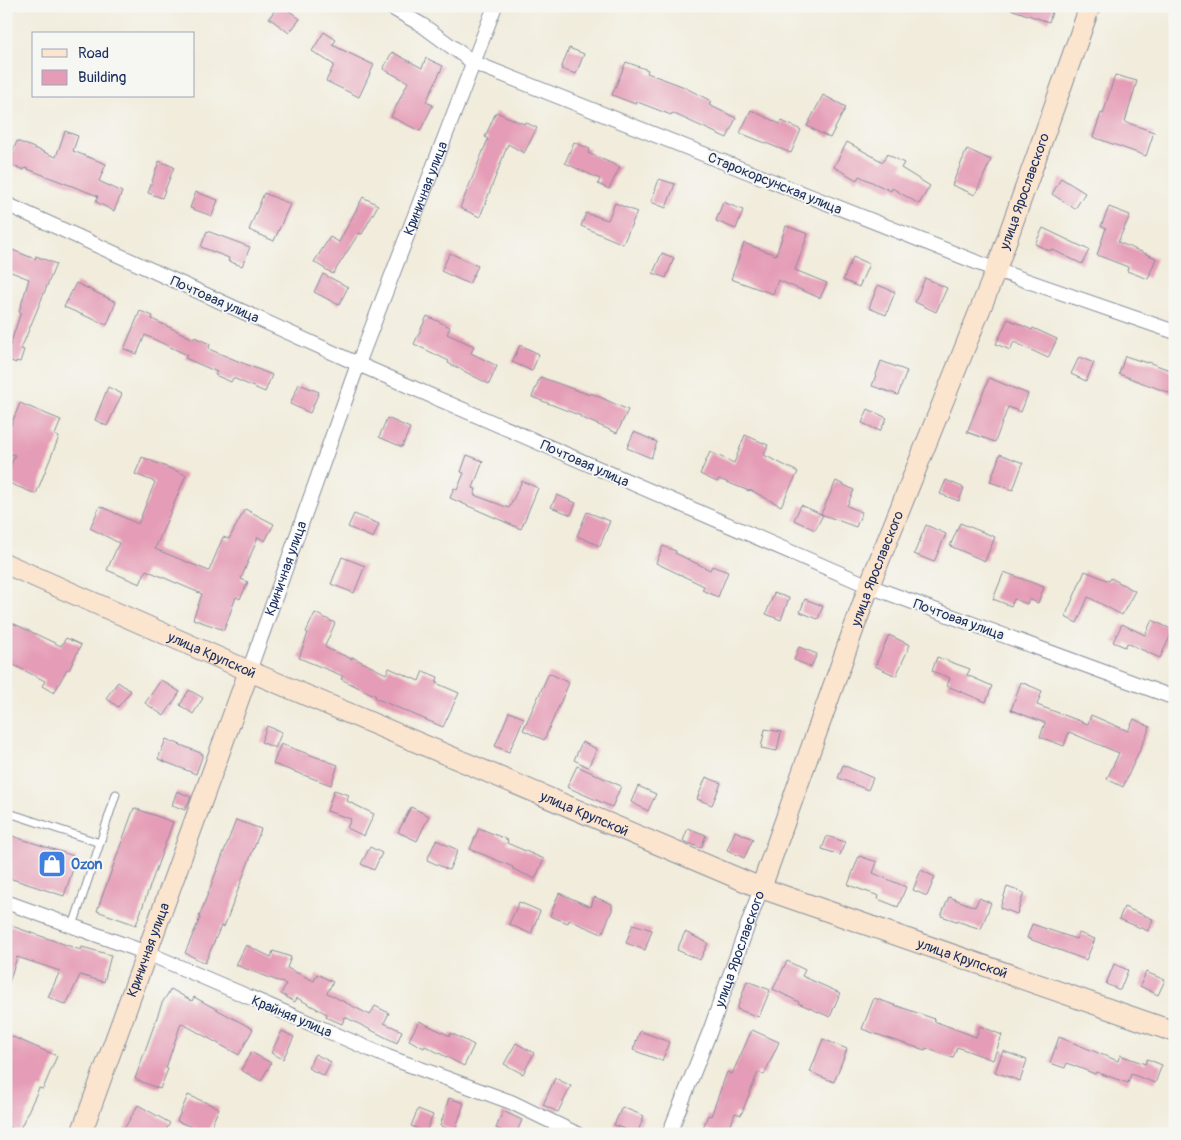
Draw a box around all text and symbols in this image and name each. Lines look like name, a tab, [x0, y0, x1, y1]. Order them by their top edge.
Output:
legend	[32, 32, 195, 98]
text: Road	[78, 44, 109, 63]
text: Building	[78, 68, 126, 87]
street label: улица Ярославского	[996, 130, 1053, 253]
street label: Криничная улица	[400, 139, 451, 238]
street label: Старокорсунская улица	[705, 149, 844, 218]
street label: Почтовая улица	[168, 272, 262, 327]
street label: Почтовая улица	[538, 436, 632, 491]
street label: улица Ярославского	[847, 508, 908, 629]
street label: Криничная улица	[261, 519, 311, 618]
street label: Почтовая улица	[911, 595, 1007, 644]
street label: улица Крупской	[164, 628, 258, 682]
street label: улица Крупской	[537, 787, 631, 840]
shop icon: Ozon	[37, 849, 67, 879]
place label: Ozon	[71, 856, 103, 873]
street label: улица Ярославского	[711, 888, 768, 1010]
street label: Криничная улица	[123, 900, 173, 999]
street label: улица Крупской	[914, 935, 1010, 982]
street label: Крайняя улица	[249, 992, 335, 1041]

